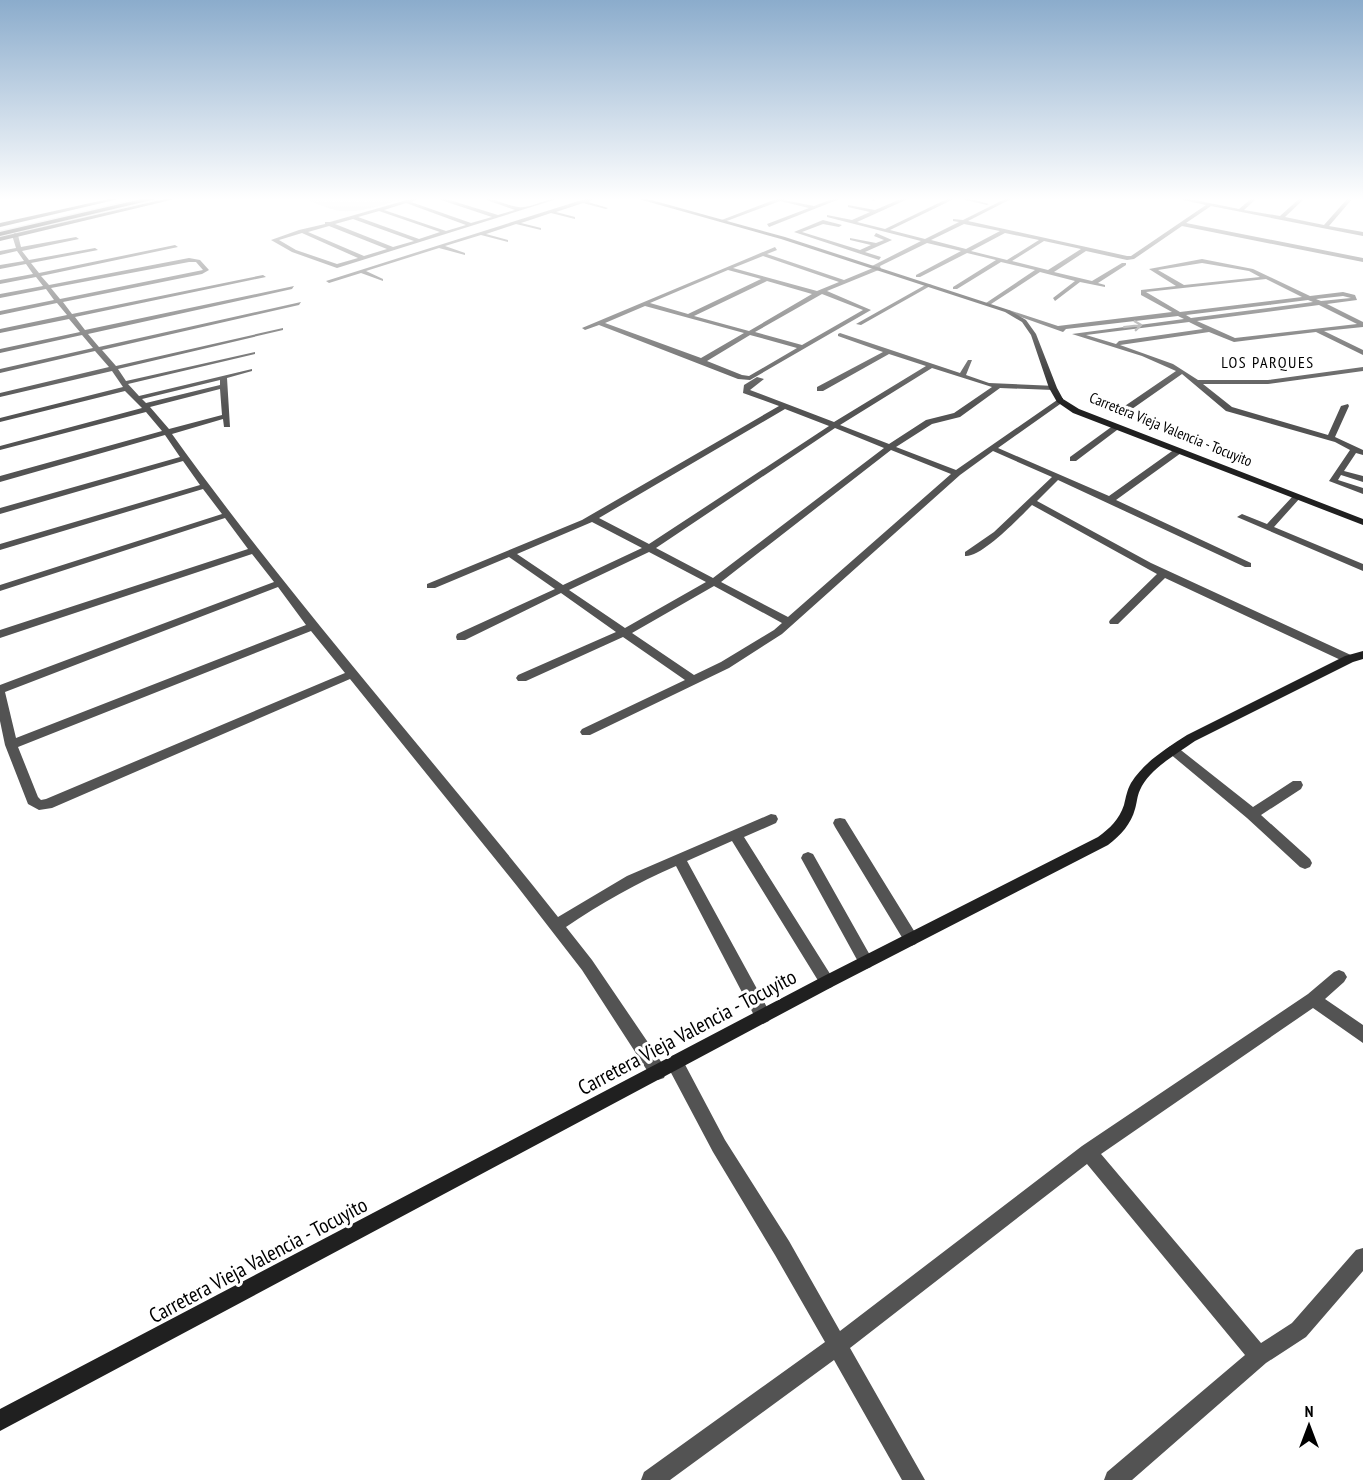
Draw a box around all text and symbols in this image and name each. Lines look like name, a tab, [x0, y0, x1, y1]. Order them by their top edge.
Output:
one-way arrow	[1122, 321, 1142, 332]
district label: LOS PARQUES	[1221, 352, 1315, 372]
street label: Carretera Vieja Valencia - Tocuyito	[1087, 388, 1255, 470]
street label: Carretera Vieja Valencia - Tocuyito	[573, 963, 801, 1101]
street label: Carretera Vieja Valencia - Tocuyito	[144, 1191, 372, 1329]
north arrow	[1279, 1396, 1339, 1456]
text: N	[1305, 1401, 1313, 1421]

